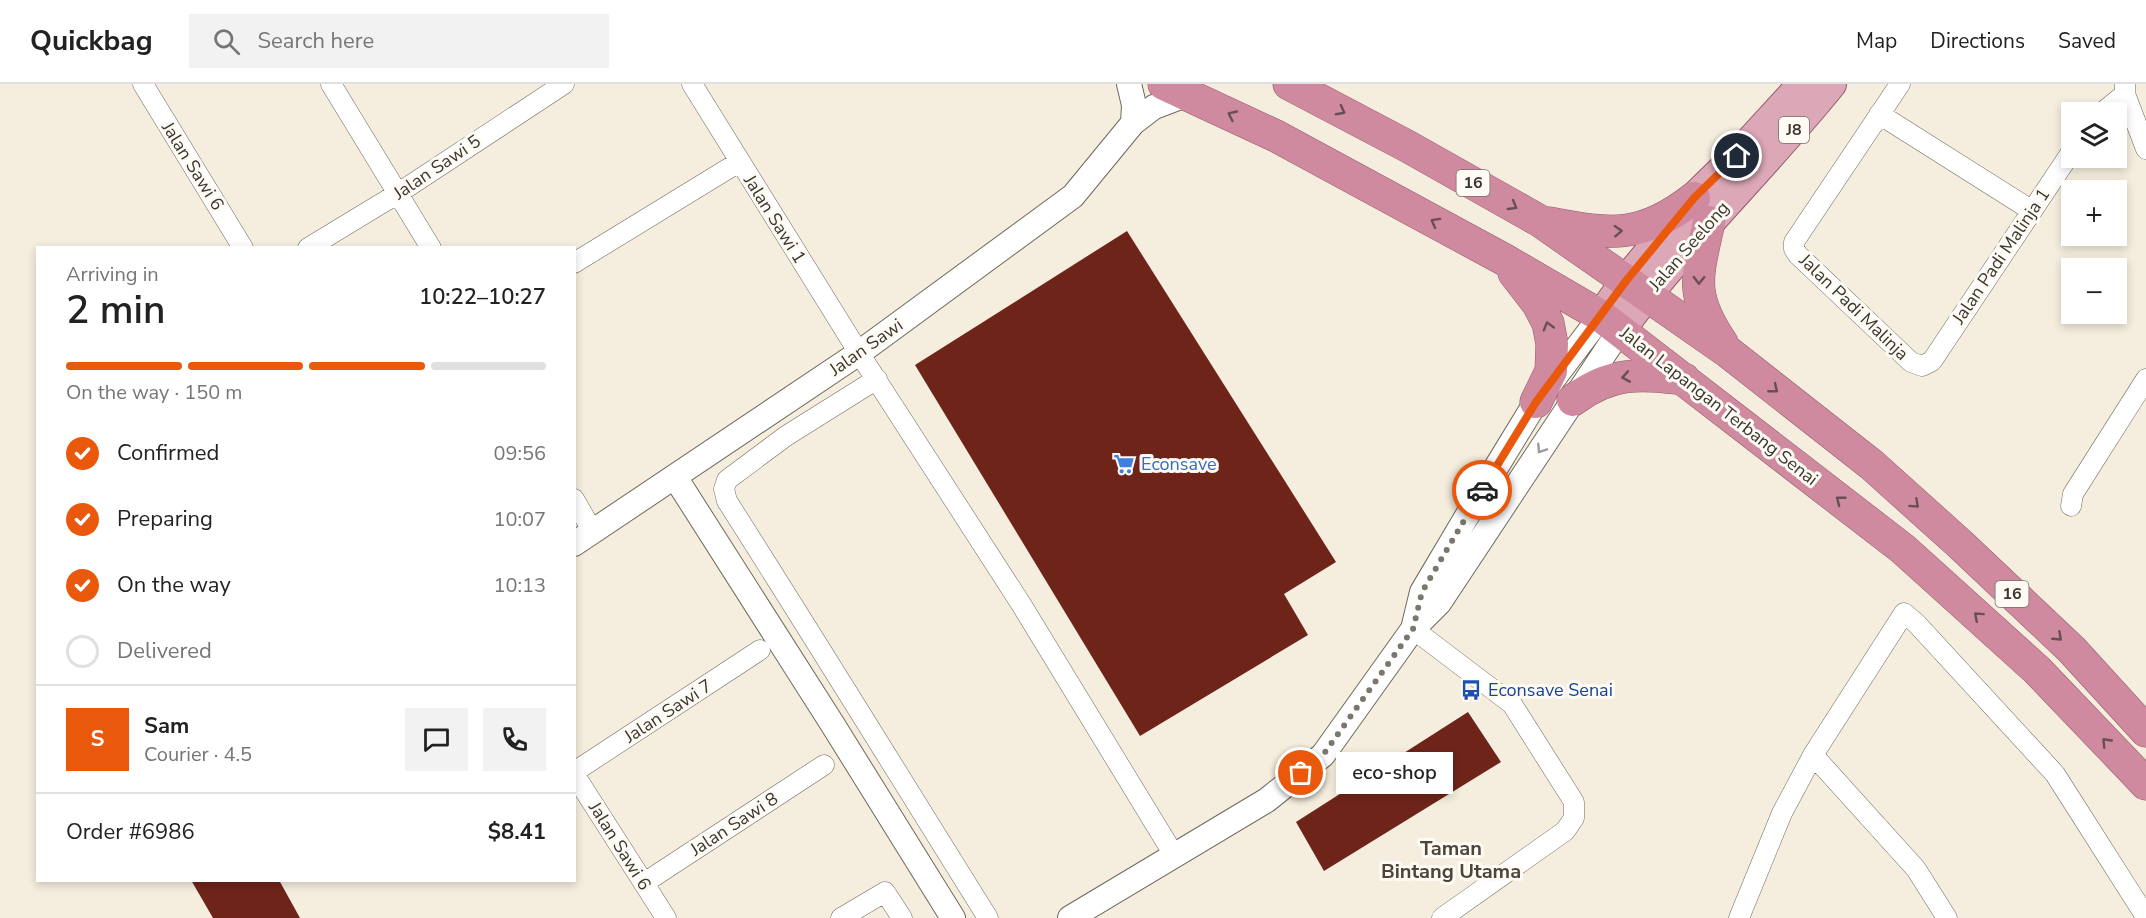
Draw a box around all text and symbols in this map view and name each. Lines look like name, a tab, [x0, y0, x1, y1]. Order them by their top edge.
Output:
search box	[189, 14, 609, 68]
text: Quickbag	[30, 22, 153, 60]
icon: search	[210, 25, 243, 58]
text: Search here	[258, 26, 374, 56]
text: Map	[1856, 27, 1897, 55]
text: Directions	[1930, 27, 2025, 55]
text: Saved	[2058, 27, 2116, 55]
map controls	[2061, 102, 2127, 324]
button: layers	[2061, 102, 2127, 168]
one-way arrow	[1335, 104, 1345, 115]
one-way arrow	[1227, 110, 1238, 122]
street label: Jalan Sawi 6	[156, 116, 230, 215]
road number: J8	[1779, 117, 1809, 143]
street label: Jalan Sawi 5	[388, 129, 485, 206]
pin	[1711, 130, 1762, 181]
icon: home	[1720, 139, 1753, 172]
street label: Jalan Sawi 1	[738, 169, 812, 268]
road number: 16	[1456, 170, 1490, 196]
button: +	[2061, 180, 2127, 246]
street label: Jalan Padi Malinja 1	[1946, 183, 2055, 329]
street label: Jalan Seelong	[1643, 196, 1735, 297]
one-way arrow	[1507, 199, 1517, 210]
one-way arrow	[1431, 218, 1441, 229]
one-way arrow	[1614, 225, 1623, 238]
street label: Jalan Padi Malinja	[1793, 248, 1914, 365]
button: −	[2061, 258, 2127, 324]
text: Arriving in	[66, 261, 159, 288]
one-way arrow	[1692, 275, 1705, 284]
text: 10:22–10:27	[419, 282, 546, 312]
text: 2 min	[66, 284, 165, 337]
street label: Jalan Sawi	[824, 313, 908, 382]
street label: Jalan Lapangan Terbang Senai	[1614, 320, 1823, 491]
one-way arrow	[1542, 321, 1555, 331]
one-way arrow	[1622, 370, 1632, 383]
text: On the way · 150 m	[66, 379, 242, 406]
one-way arrow	[1767, 381, 1778, 392]
icon: check	[66, 437, 99, 470]
text: Confirmed	[117, 438, 219, 468]
text: 09:56	[493, 440, 546, 467]
one-way arrow	[1537, 443, 1549, 453]
supermarket icon: Econsave	[1112, 452, 1136, 476]
place label: Econsave	[1141, 452, 1217, 476]
courier	[1452, 460, 1512, 520]
icon: car	[1466, 474, 1499, 507]
one-way arrow	[1836, 496, 1847, 507]
one-way arrow	[1908, 497, 1919, 508]
icon: check	[66, 503, 99, 536]
text: Preparing	[117, 504, 213, 534]
text: 10:07	[493, 506, 546, 533]
icon: check	[66, 569, 99, 602]
text: On the way	[117, 570, 231, 600]
text: 10:13	[493, 572, 546, 599]
road number: 16	[1996, 581, 2028, 607]
one-way arrow	[1974, 612, 1984, 623]
one-way arrow	[2051, 630, 2061, 641]
text: Delivered	[117, 636, 212, 666]
street label: Jalan Sawi 7	[619, 674, 717, 749]
bus stop icon: Econsave Senai	[1459, 678, 1483, 702]
place label: Econsave Senai	[1488, 678, 1613, 702]
button: chat	[405, 708, 468, 771]
button: phone	[483, 708, 546, 771]
text: Sam	[144, 711, 189, 741]
text: S	[91, 724, 104, 754]
one-way arrow	[2102, 738, 2113, 749]
text: Courier · 4.5	[144, 741, 252, 768]
pin	[1275, 747, 1326, 798]
callout: eco-shop	[1337, 752, 1454, 794]
icon: bag	[1284, 756, 1317, 789]
text: eco-shop	[1352, 759, 1437, 786]
street label: Jalan Sawi 8	[685, 787, 783, 862]
street label: Jalan Sawi 6	[583, 796, 657, 895]
text: Order #6986	[66, 817, 195, 847]
text: $8.41	[488, 817, 546, 847]
district label: Taman Bintang Utama	[1381, 835, 1521, 885]

